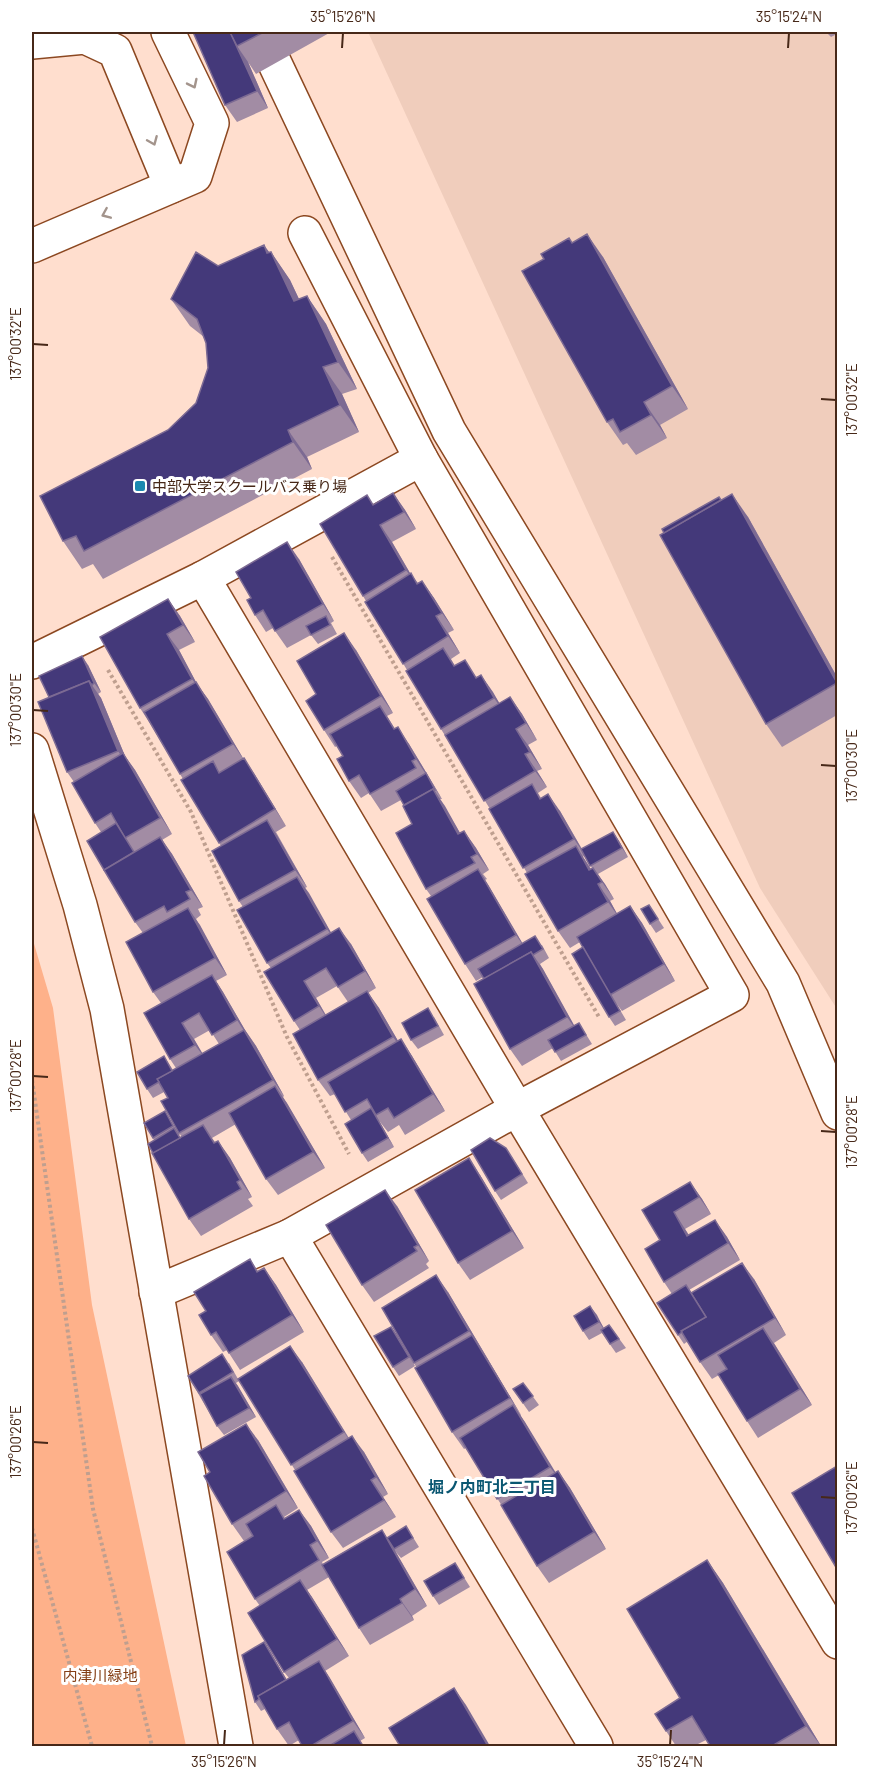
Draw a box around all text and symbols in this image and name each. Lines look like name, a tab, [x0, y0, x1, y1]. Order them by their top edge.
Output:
text: 35°15'26"N	[310, 7, 376, 25]
text: 35°15'24"N	[756, 7, 822, 25]
one-way arrow	[186, 78, 197, 89]
one-way arrow	[146, 135, 158, 146]
one-way arrow	[102, 207, 113, 219]
text: 137°00'32"E	[6, 307, 24, 381]
text: 137°00'32"E	[842, 363, 860, 437]
place label: 中部大学スクールバス乗り場	[152, 477, 347, 495]
marker: 中部大学スクールバス乗り場	[133, 479, 147, 493]
text: 137°00'30"E	[6, 673, 24, 747]
text: 137°00'30"E	[842, 729, 860, 803]
text: 137°00'28"E	[6, 1039, 24, 1113]
text: 137°00'28"E	[842, 1095, 860, 1169]
text: 137°00'26"E	[6, 1405, 24, 1479]
text: 137°00'26"E	[842, 1461, 860, 1535]
district label: 堀ノ内町北二丁目	[428, 1477, 556, 1496]
park label: 内津川緑地	[62, 1666, 138, 1684]
text: 35°15'26"N	[191, 1752, 257, 1770]
text: 35°15'24"N	[637, 1752, 703, 1770]

